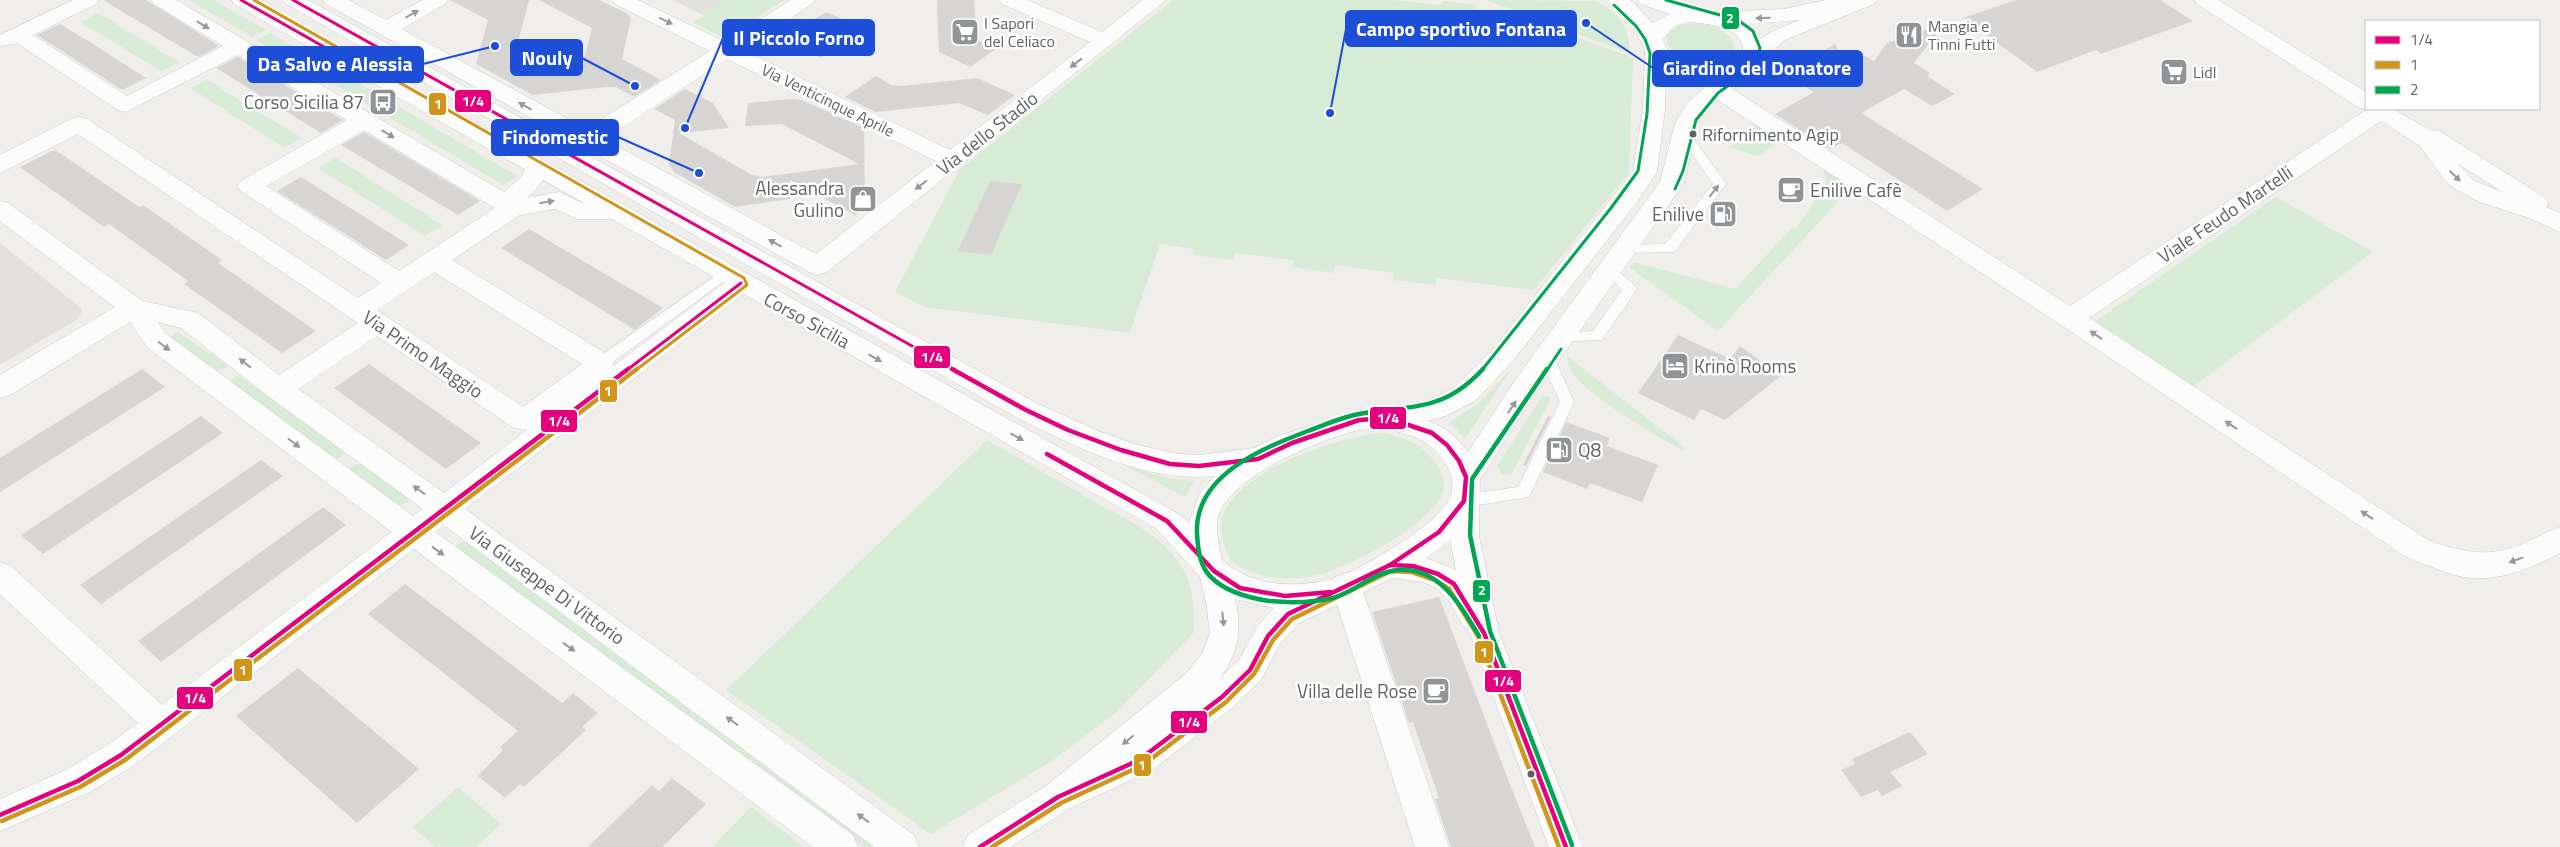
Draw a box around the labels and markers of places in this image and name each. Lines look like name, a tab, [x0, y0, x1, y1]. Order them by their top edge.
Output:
place label: I Sapori del Celiaco	[984, 11, 1055, 53]
callout: Campo sportivo Fontana	[1346, 11, 1576, 46]
place label: Mangia e Tinni Futti	[1928, 14, 1996, 56]
supermarket icon: I Sapori del Celiaco	[950, 17, 980, 47]
callout: Il Piccolo Forno	[723, 20, 874, 55]
restaurant icon: Mangia e Tinni Futti	[1894, 20, 1924, 50]
callout: Nouly	[511, 40, 582, 75]
callout: Da Salvo e Alessia	[248, 47, 423, 82]
callout: Giardino del Donatore	[1653, 51, 1862, 86]
supermarket icon: Lidl	[2159, 57, 2189, 87]
place label: Lidl	[2193, 60, 2216, 84]
place label: Corso Sicilia 87	[244, 87, 364, 116]
bus stop icon: Corso Sicilia 87	[368, 87, 398, 117]
callout: Findomestic	[492, 120, 618, 155]
place label: Rifornimento Agip	[1702, 121, 1839, 148]
marker: Rifornimento Agip	[1688, 129, 1698, 139]
place label: Alessandra Gulino	[755, 173, 844, 224]
cafe icon: Enilive Cafè	[1776, 175, 1806, 205]
place label: Enilive Cafè	[1810, 175, 1902, 204]
shop icon: Alessandra Gulino	[848, 184, 878, 214]
place label: Enilive	[1652, 199, 1704, 228]
fuel station icon: Enilive	[1708, 199, 1738, 229]
hotel icon: Krinò Rooms	[1660, 351, 1690, 381]
place label: Krinò Rooms	[1694, 351, 1796, 380]
fuel station icon: Q8	[1544, 435, 1574, 465]
place label: Q8	[1578, 435, 1602, 464]
place label: Villa delle Rose	[1297, 676, 1417, 705]
cafe icon: Villa delle Rose	[1421, 676, 1451, 706]
unlabelled marker	[1526, 769, 1536, 779]

